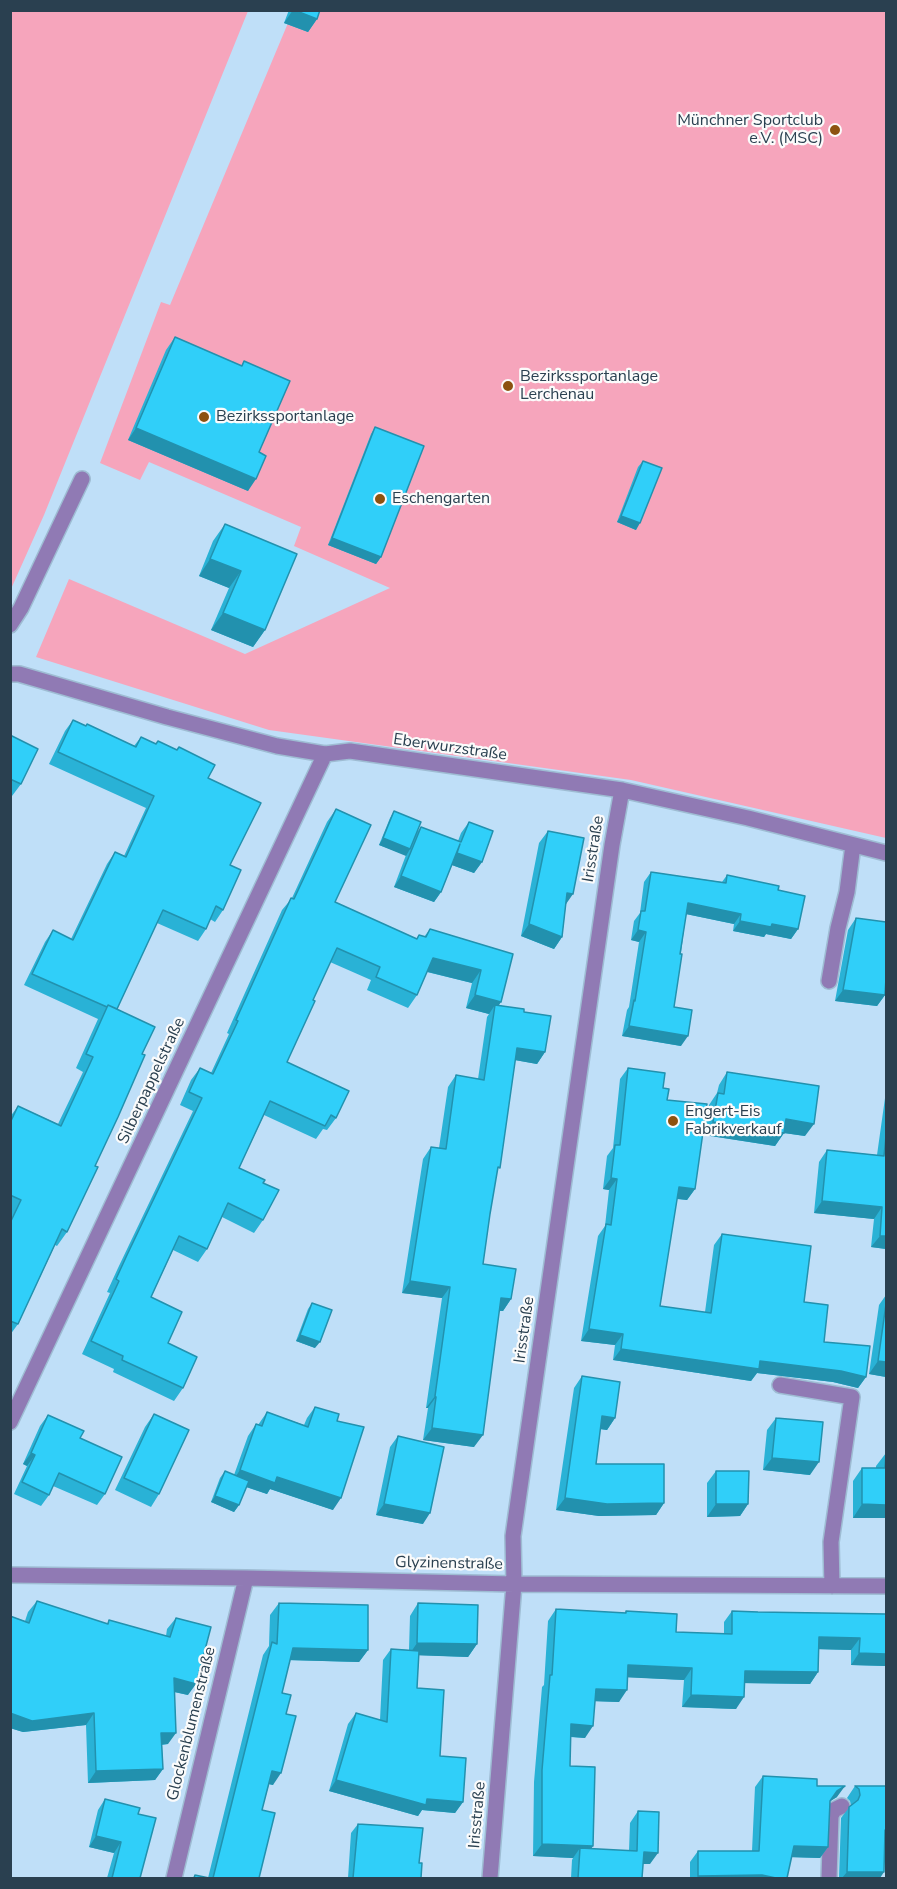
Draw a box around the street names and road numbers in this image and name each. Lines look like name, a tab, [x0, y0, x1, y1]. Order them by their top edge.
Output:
street label: Eberwurzstraße	[392, 731, 508, 765]
street label: Irisstraße	[579, 814, 609, 884]
street label: Silberpappelstraße	[114, 1015, 190, 1147]
street label: Irisstraße	[511, 1296, 539, 1364]
street label: Glyzinenstraße	[395, 1553, 503, 1575]
street label: Glockenblumenstraße	[164, 1645, 220, 1803]
street label: Irisstraße	[466, 1781, 490, 1849]

